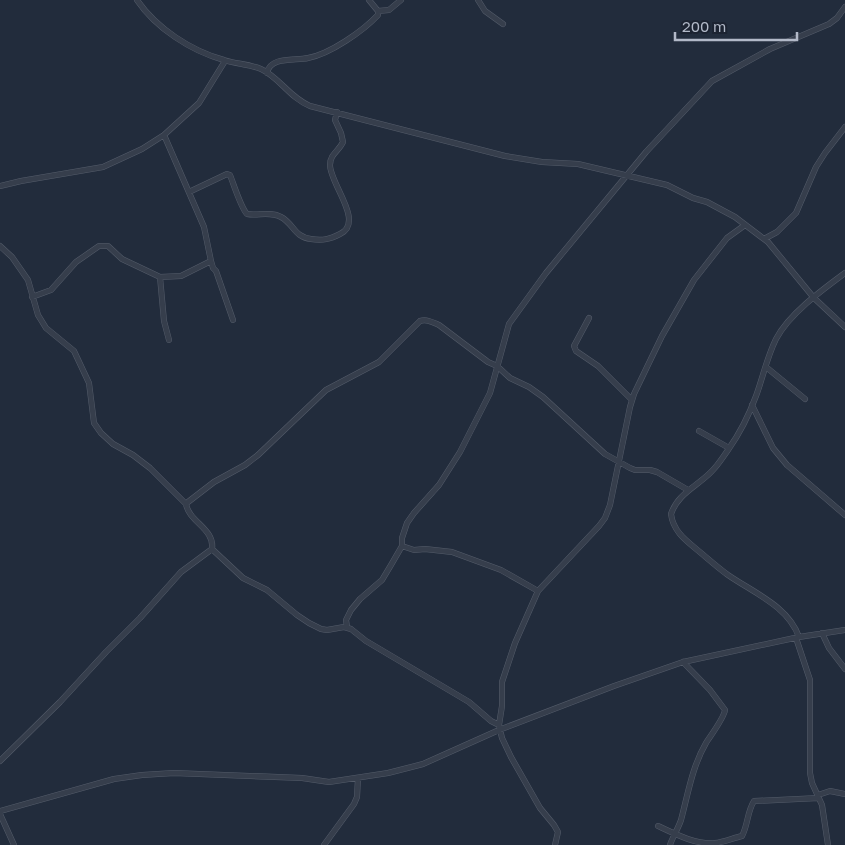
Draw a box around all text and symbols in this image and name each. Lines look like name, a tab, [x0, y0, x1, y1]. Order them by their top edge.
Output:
scale bar	[675, 10, 798, 42]
text: 200 m	[682, 17, 726, 35]

